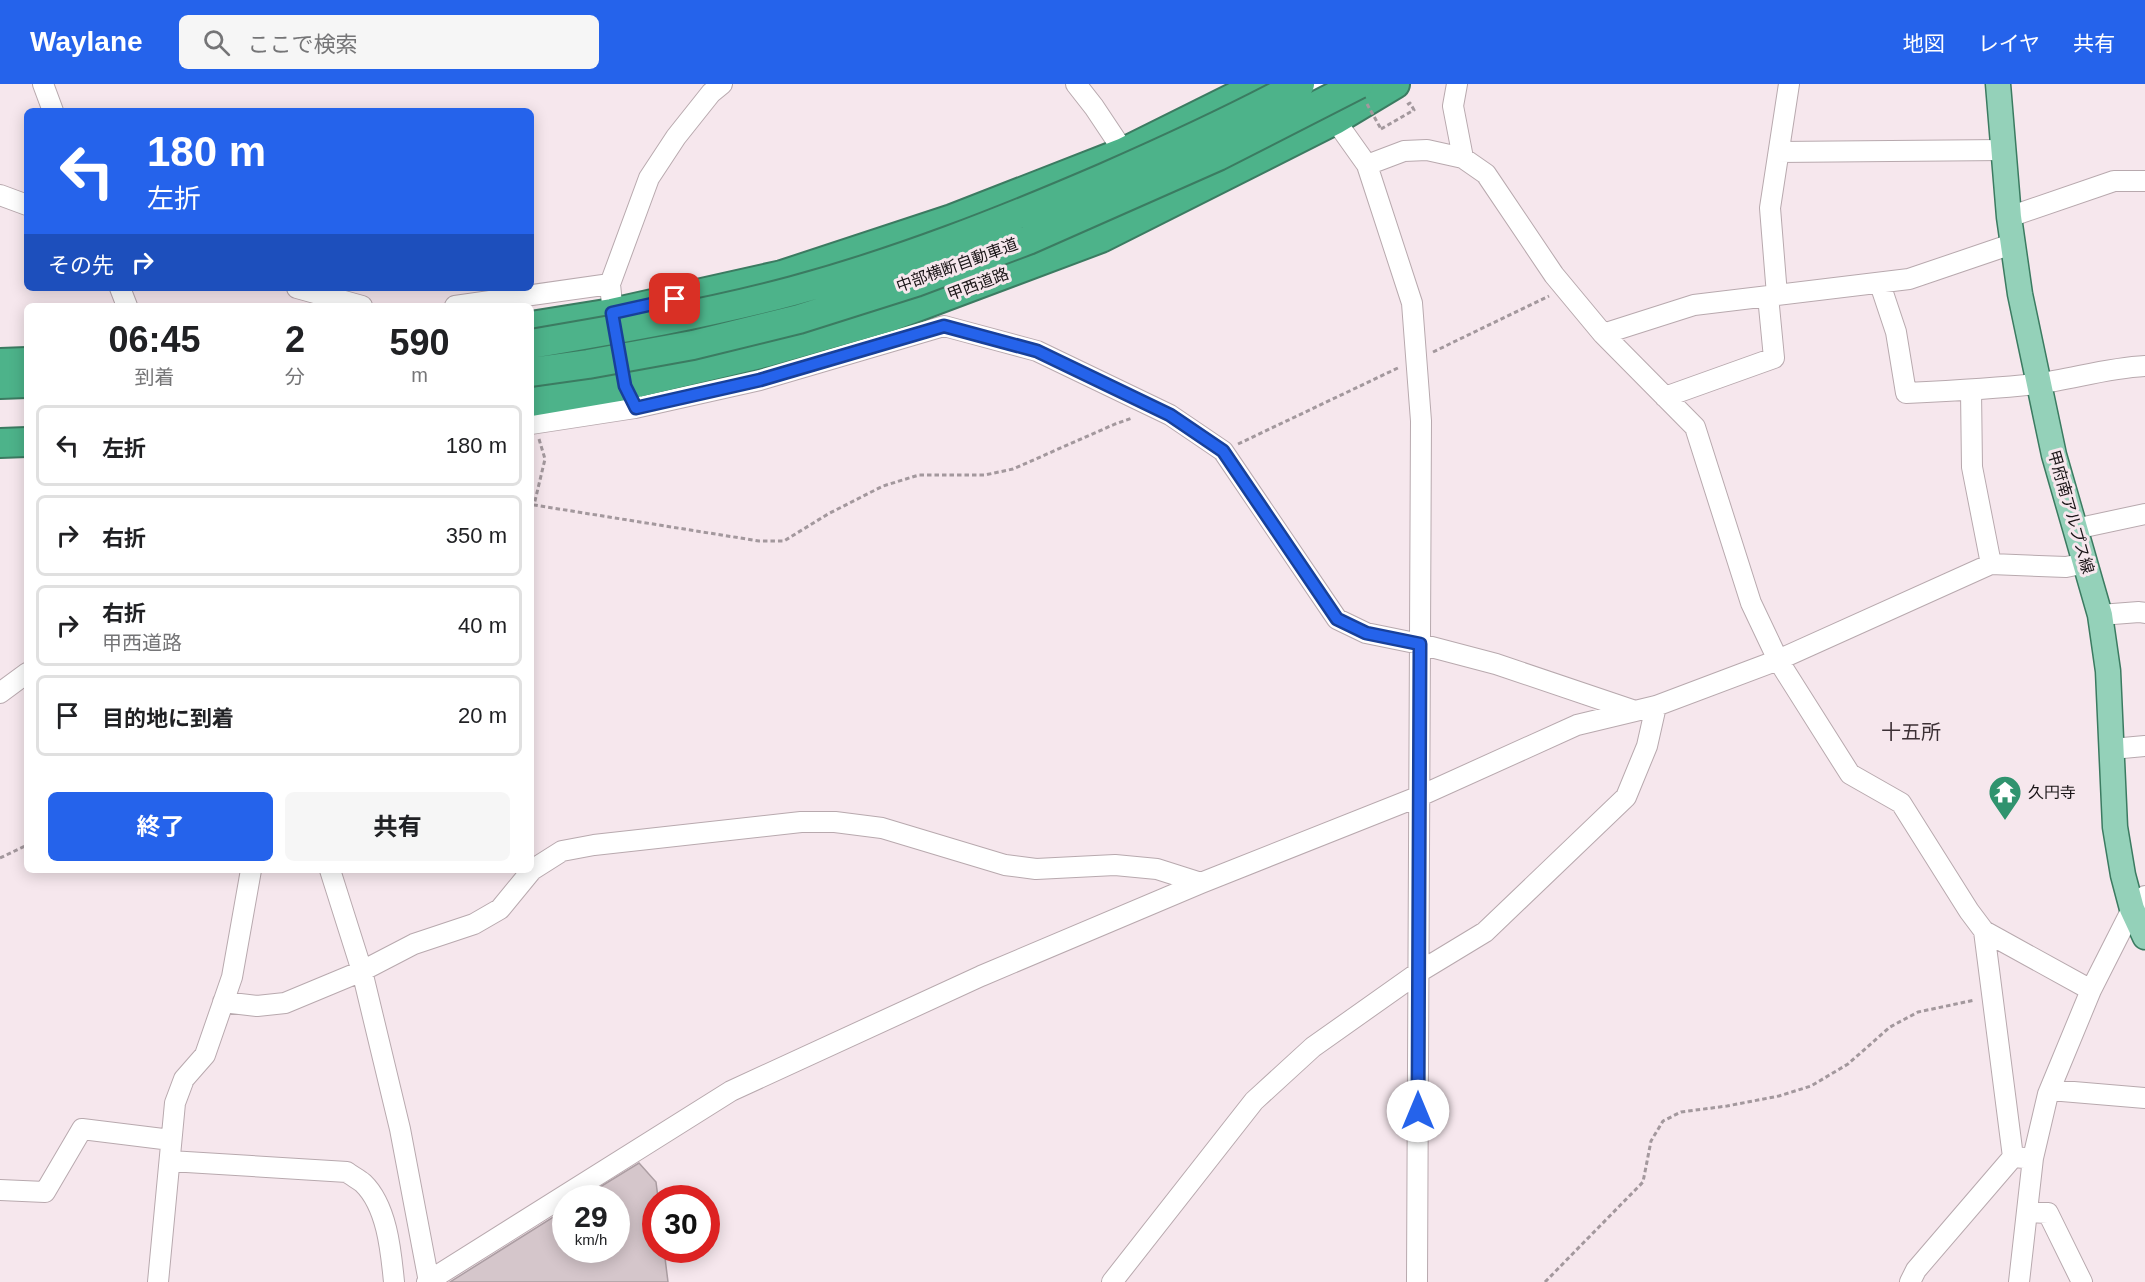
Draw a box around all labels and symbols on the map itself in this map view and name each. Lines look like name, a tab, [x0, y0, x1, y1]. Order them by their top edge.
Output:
street label: 中部横断自動車道	[894, 235, 1020, 295]
street label: 甲西道路	[945, 265, 1011, 303]
pin	[649, 273, 700, 324]
street label: 甲府南アルプス線	[2045, 448, 2097, 576]
district label: 十五所	[1881, 721, 1941, 743]
temple icon: 久円寺	[1987, 774, 2023, 821]
place label: 久円寺	[2028, 784, 2076, 801]
position arrow	[1386, 1079, 1450, 1143]
speed limit sign: 30	[642, 1185, 720, 1263]

